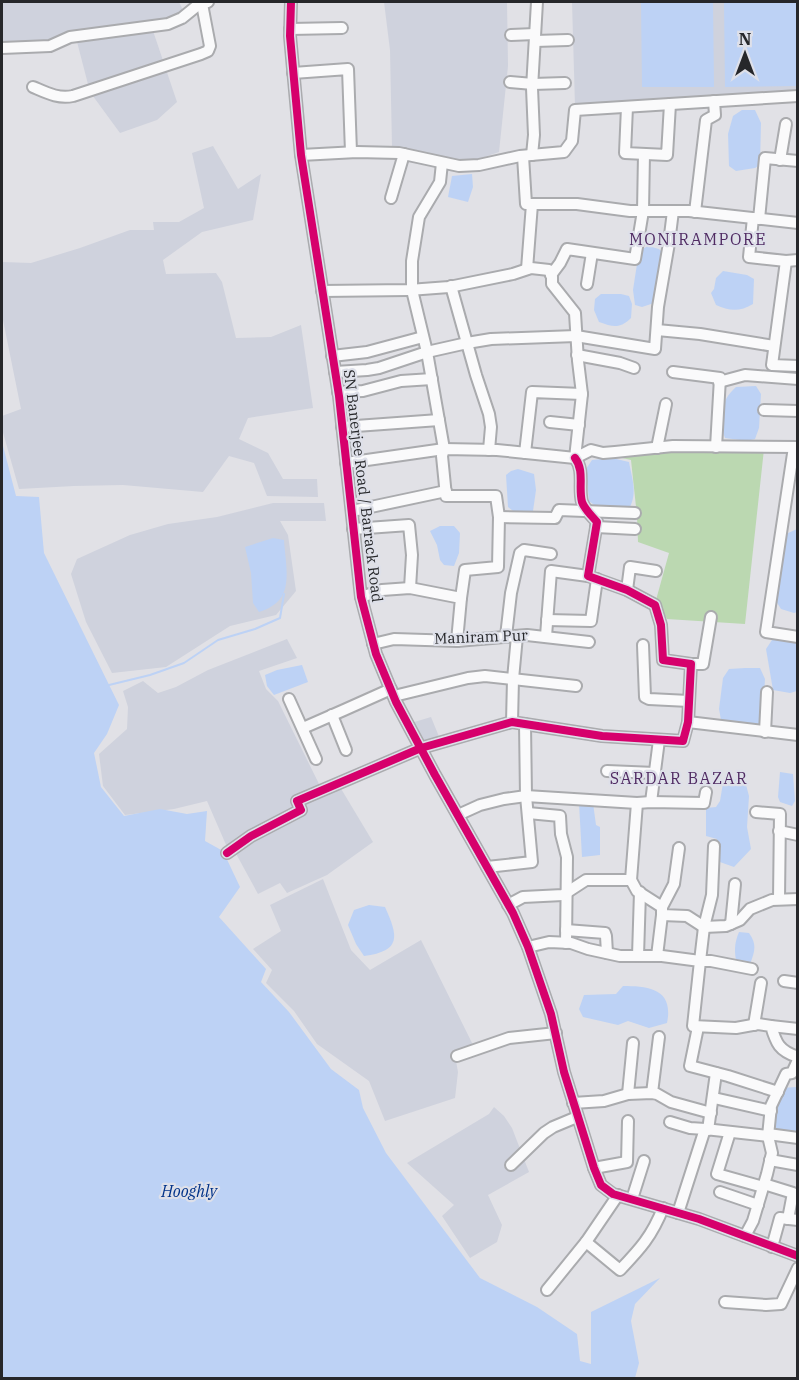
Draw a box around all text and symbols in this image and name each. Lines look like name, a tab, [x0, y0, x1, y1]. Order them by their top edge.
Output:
north arrow	[715, 24, 775, 84]
text: N	[739, 29, 751, 49]
district label: MONIRAMPORE	[629, 229, 767, 249]
street label: SN Banerjee Road / Barrack Road	[340, 369, 387, 603]
street label: Maniram Pur	[434, 625, 528, 648]
district label: SARDAR BAZAR	[610, 768, 748, 788]
water label: Hooghly	[160, 1181, 219, 1201]

